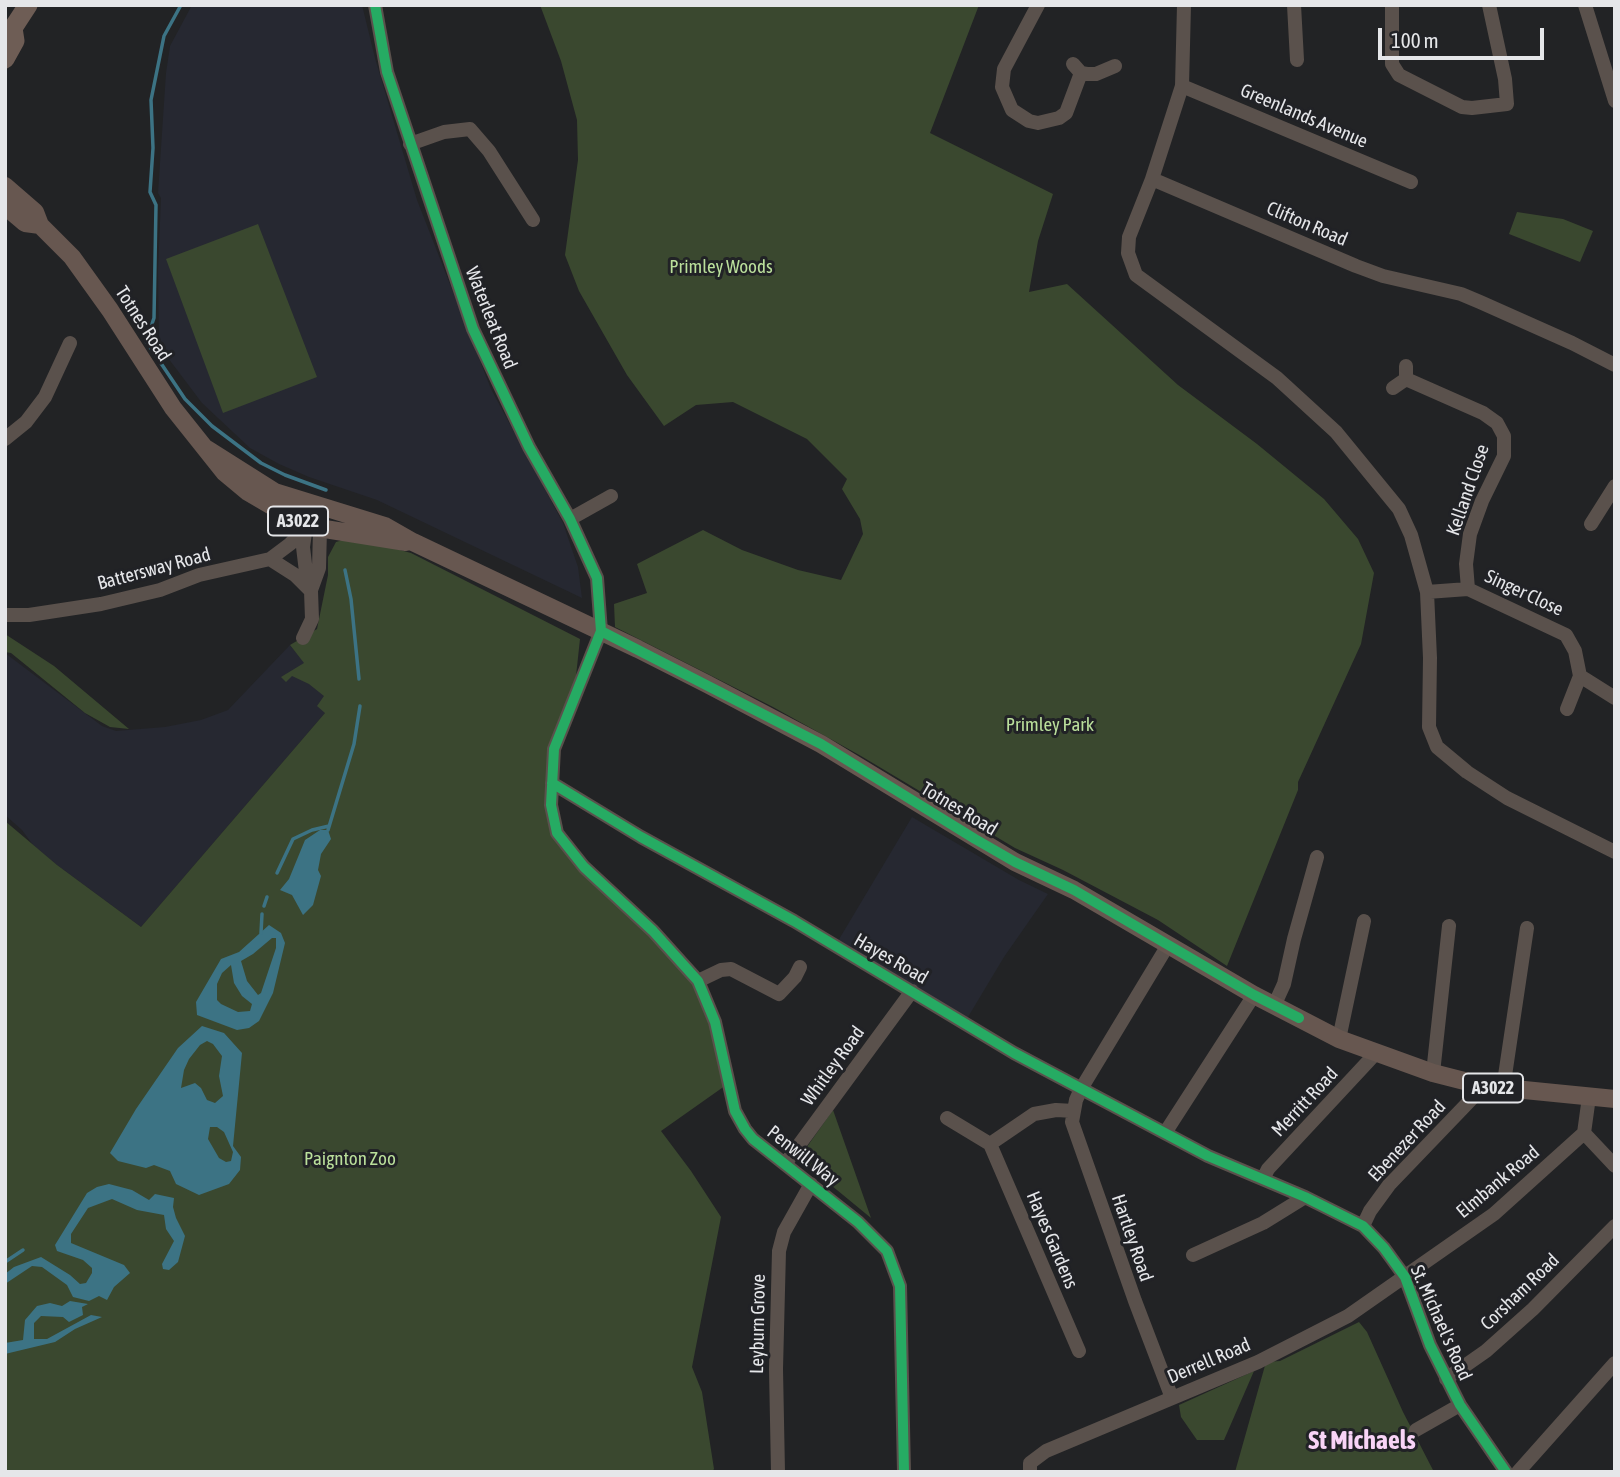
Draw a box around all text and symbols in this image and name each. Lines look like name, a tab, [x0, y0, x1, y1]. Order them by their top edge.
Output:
scale bar	[1382, 14, 1548, 58]
text: 100 m	[1391, 28, 1439, 52]
street label: Greenlands Avenue	[1237, 79, 1371, 153]
street label: Clifton Road	[1263, 197, 1351, 251]
park label: Primley Woods	[669, 256, 773, 278]
street label: Waterleat Road	[460, 264, 522, 372]
street label: Totnes Road	[110, 282, 176, 366]
street label: Kelland Close	[1442, 441, 1494, 539]
road number: A3022	[268, 506, 328, 536]
street label: Battersway Road	[95, 543, 213, 595]
street label: Singer Close	[1481, 565, 1567, 621]
park label: Primley Park	[1006, 714, 1094, 736]
street label: Totnes Road	[917, 777, 1001, 841]
street label: Hayes Road	[850, 929, 932, 989]
street label: Whitley Road	[796, 1022, 870, 1110]
street label: Merritt Road	[1267, 1063, 1343, 1141]
road number: A3022	[1463, 1073, 1523, 1102]
street label: Ebenezer Road	[1363, 1095, 1451, 1187]
street label: Penwill Way	[762, 1121, 844, 1191]
street label: Elmbank Road	[1452, 1141, 1544, 1223]
park label: Paignton Zoo	[304, 1148, 396, 1170]
street label: Hayes Gardens	[1021, 1188, 1083, 1292]
street label: Hartley Road	[1106, 1191, 1158, 1285]
street label: Corsham Road	[1476, 1249, 1564, 1335]
street label: St. Michael's Road	[1405, 1262, 1477, 1384]
street label: Leyburn Grove	[746, 1274, 770, 1374]
street label: Derrell Road	[1164, 1333, 1254, 1389]
district label: St Michaels	[1308, 1425, 1416, 1457]

